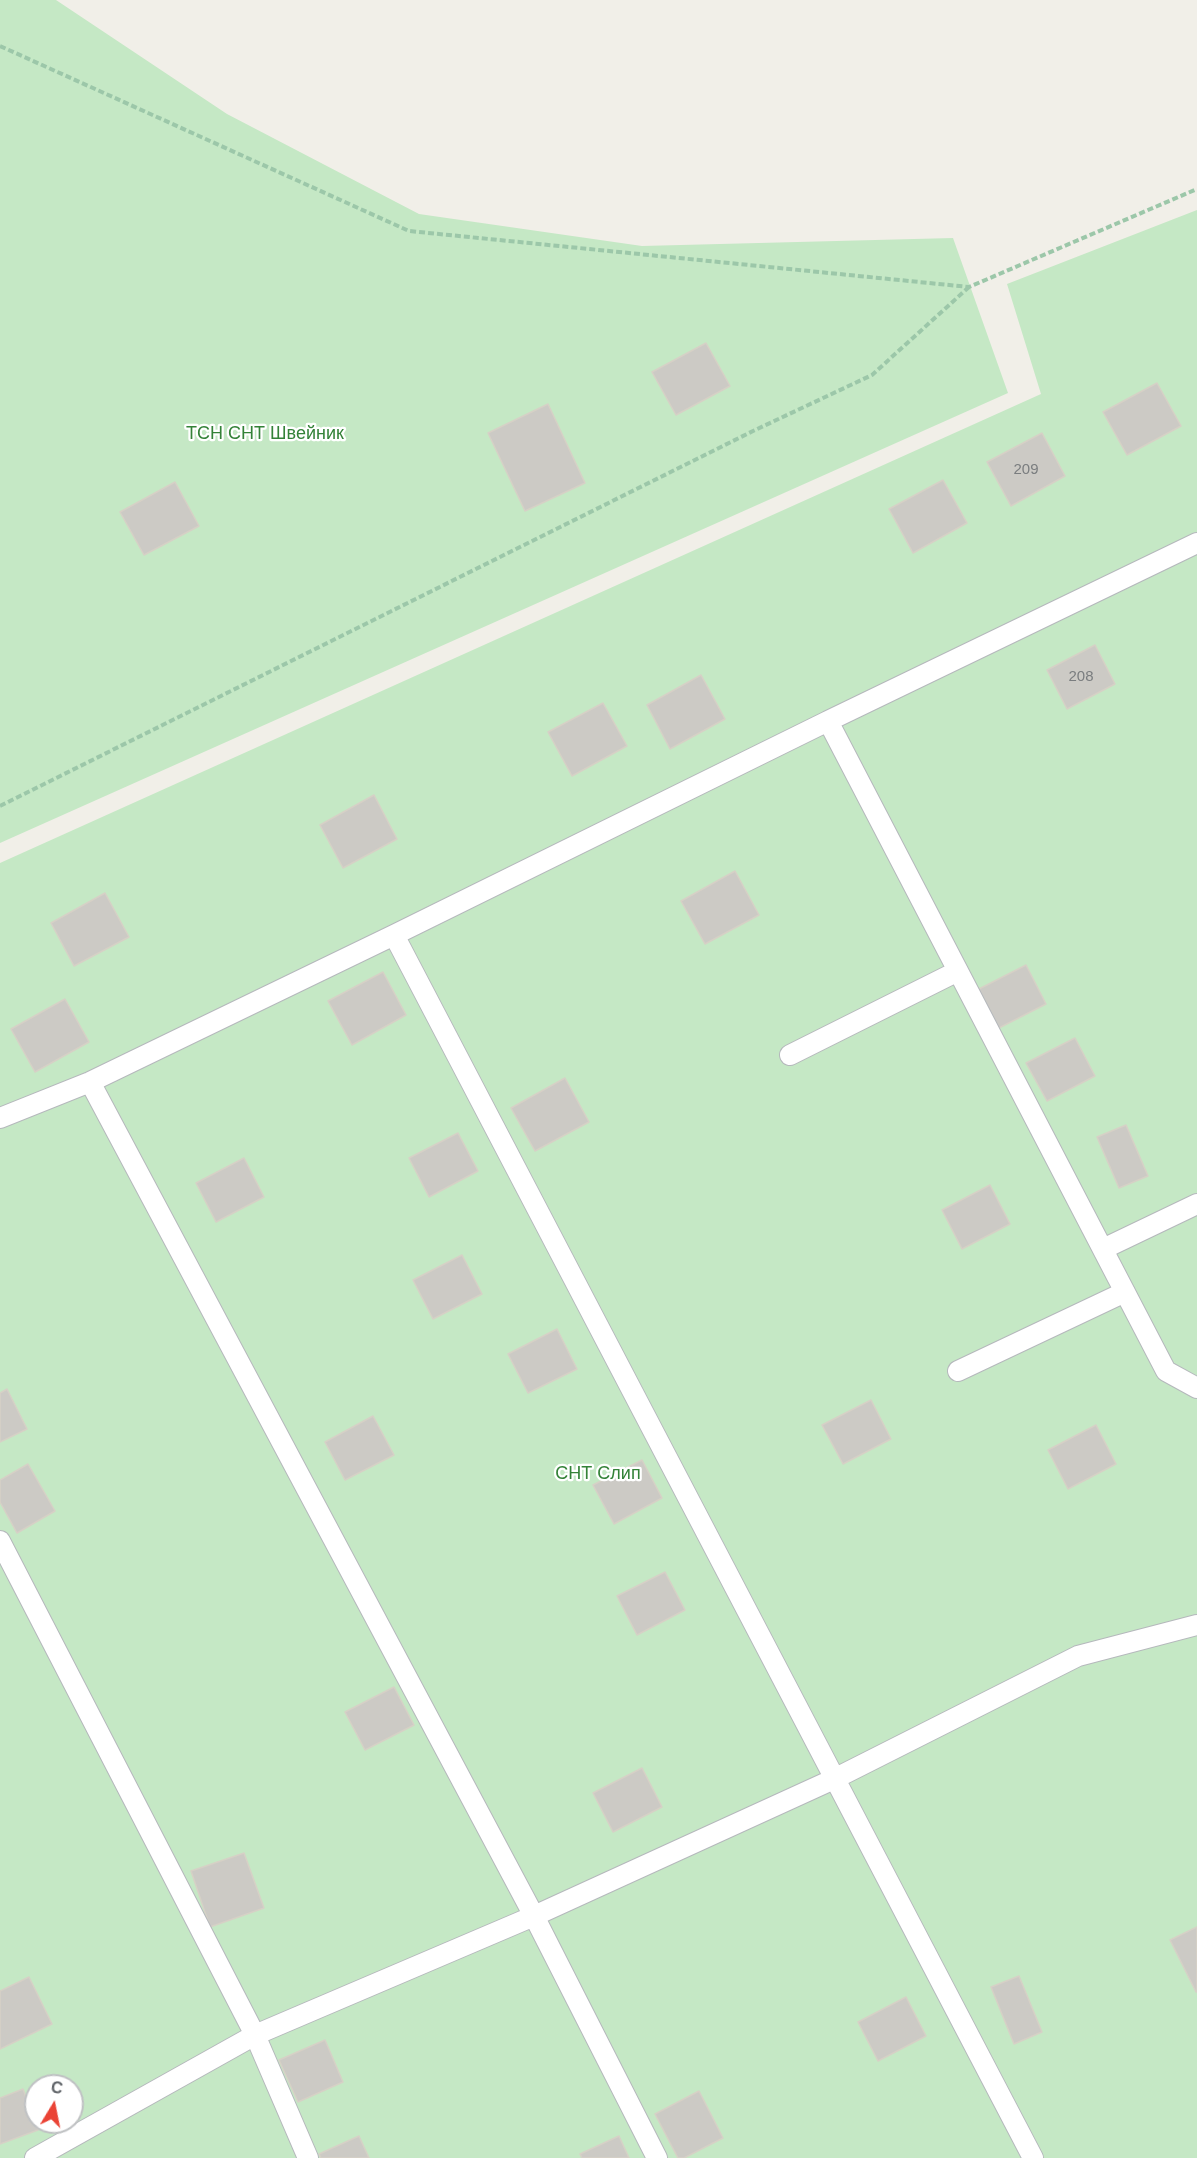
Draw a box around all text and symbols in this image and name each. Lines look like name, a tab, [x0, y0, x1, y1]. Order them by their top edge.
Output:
park label: ТСН СНТ Швейник	[186, 423, 344, 445]
house number: 209	[1013, 461, 1039, 479]
house number: 208	[1068, 668, 1094, 686]
park label: СНТ Слип	[555, 1463, 641, 1485]
north arrow	[24, 2074, 84, 2134]
text: С	[50, 2078, 64, 2097]

